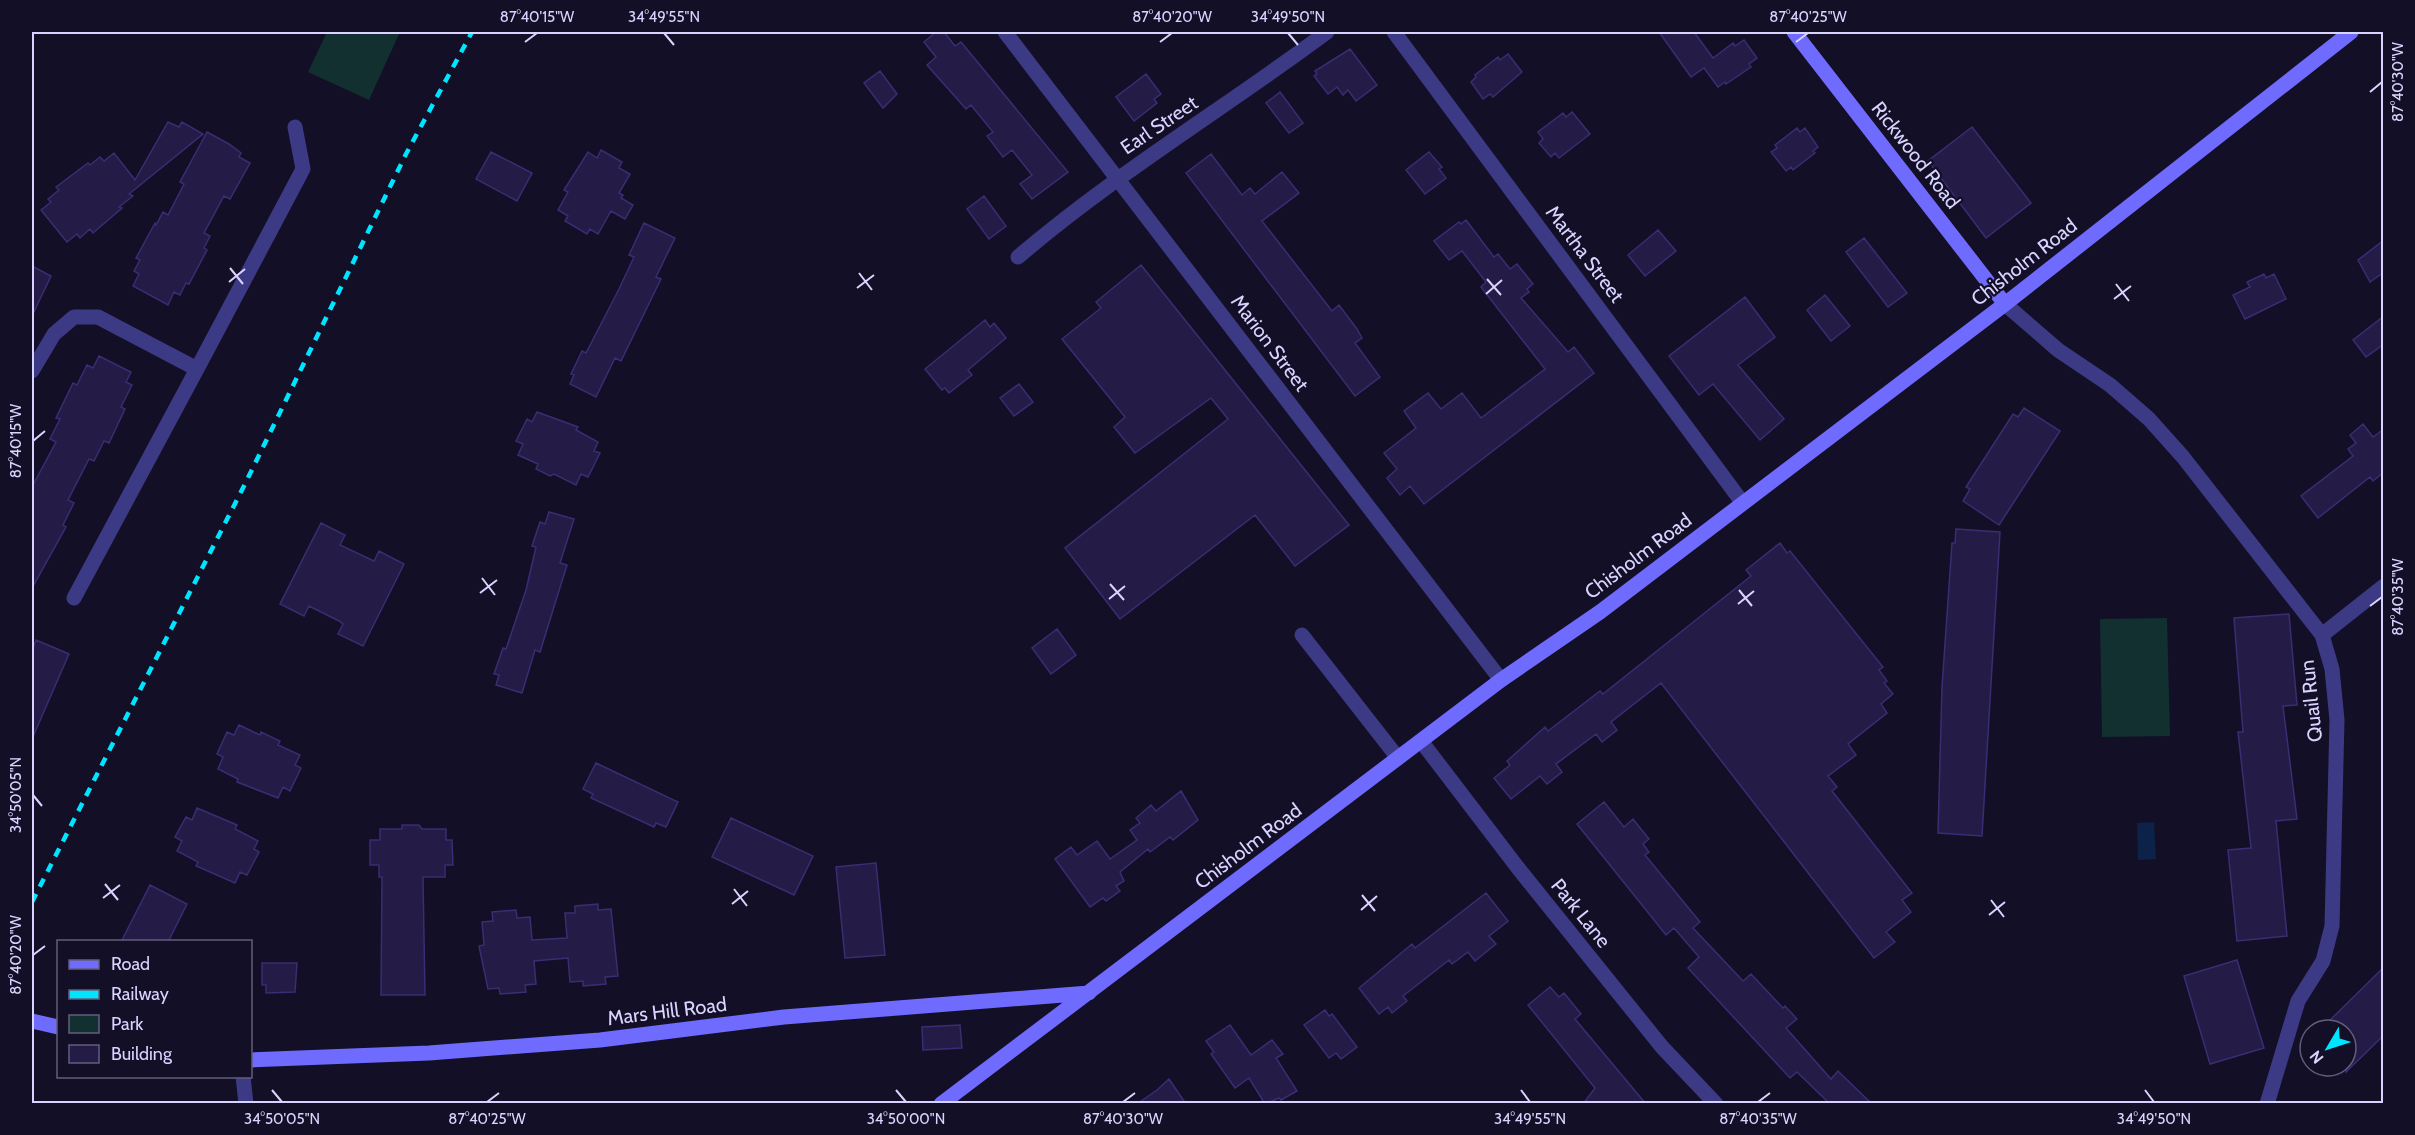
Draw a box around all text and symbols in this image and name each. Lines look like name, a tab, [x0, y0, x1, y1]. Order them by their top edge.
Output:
text: 87°40'15"W	[500, 8, 575, 26]
text: 34°49'55"N	[628, 8, 700, 26]
text: 87°40'20"W	[1132, 8, 1213, 26]
text: 34°49'50"N	[1251, 8, 1325, 26]
text: 87°40'25"W	[1769, 8, 1847, 26]
text: 87°40'30"W	[2389, 41, 2407, 122]
street label: Earl Street	[1116, 90, 1202, 159]
street label: Rickwood Road	[1867, 97, 1965, 213]
street label: Martha Street	[1541, 201, 1629, 307]
street label: Chisholm Road	[1966, 213, 2082, 311]
street label: Marion Street	[1226, 290, 1314, 396]
text: 87°40'15"W	[7, 403, 25, 478]
street label: Chisholm Road	[1580, 508, 1696, 604]
text: 87°40'35"W	[2389, 557, 2407, 636]
street label: Quail Run	[2295, 659, 2327, 743]
text: 34°50'05"N	[7, 757, 25, 833]
street label: Chisholm Road	[1190, 798, 1306, 894]
street label: Park Lane	[1546, 874, 1616, 952]
text: 87°40'20"W	[7, 914, 25, 995]
legend	[57, 940, 252, 1078]
text: Road	[111, 953, 150, 975]
text: Railway	[111, 983, 169, 1005]
street label: Mars Hill Road	[606, 992, 728, 1030]
text: Park	[111, 1013, 144, 1035]
north arrow	[2298, 1018, 2358, 1078]
text: Building	[111, 1043, 173, 1065]
text: N	[2306, 1047, 2328, 1067]
text: 34°50'05"N	[244, 1110, 320, 1128]
text: 87°40'25"W	[448, 1110, 526, 1128]
text: 34°50'00"N	[867, 1110, 945, 1128]
text: 87°40'30"W	[1083, 1110, 1164, 1128]
text: 34°49'55"N	[1494, 1110, 1566, 1128]
text: 87°40'35"W	[1719, 1110, 1798, 1128]
text: 34°49'50"N	[2117, 1110, 2191, 1128]

